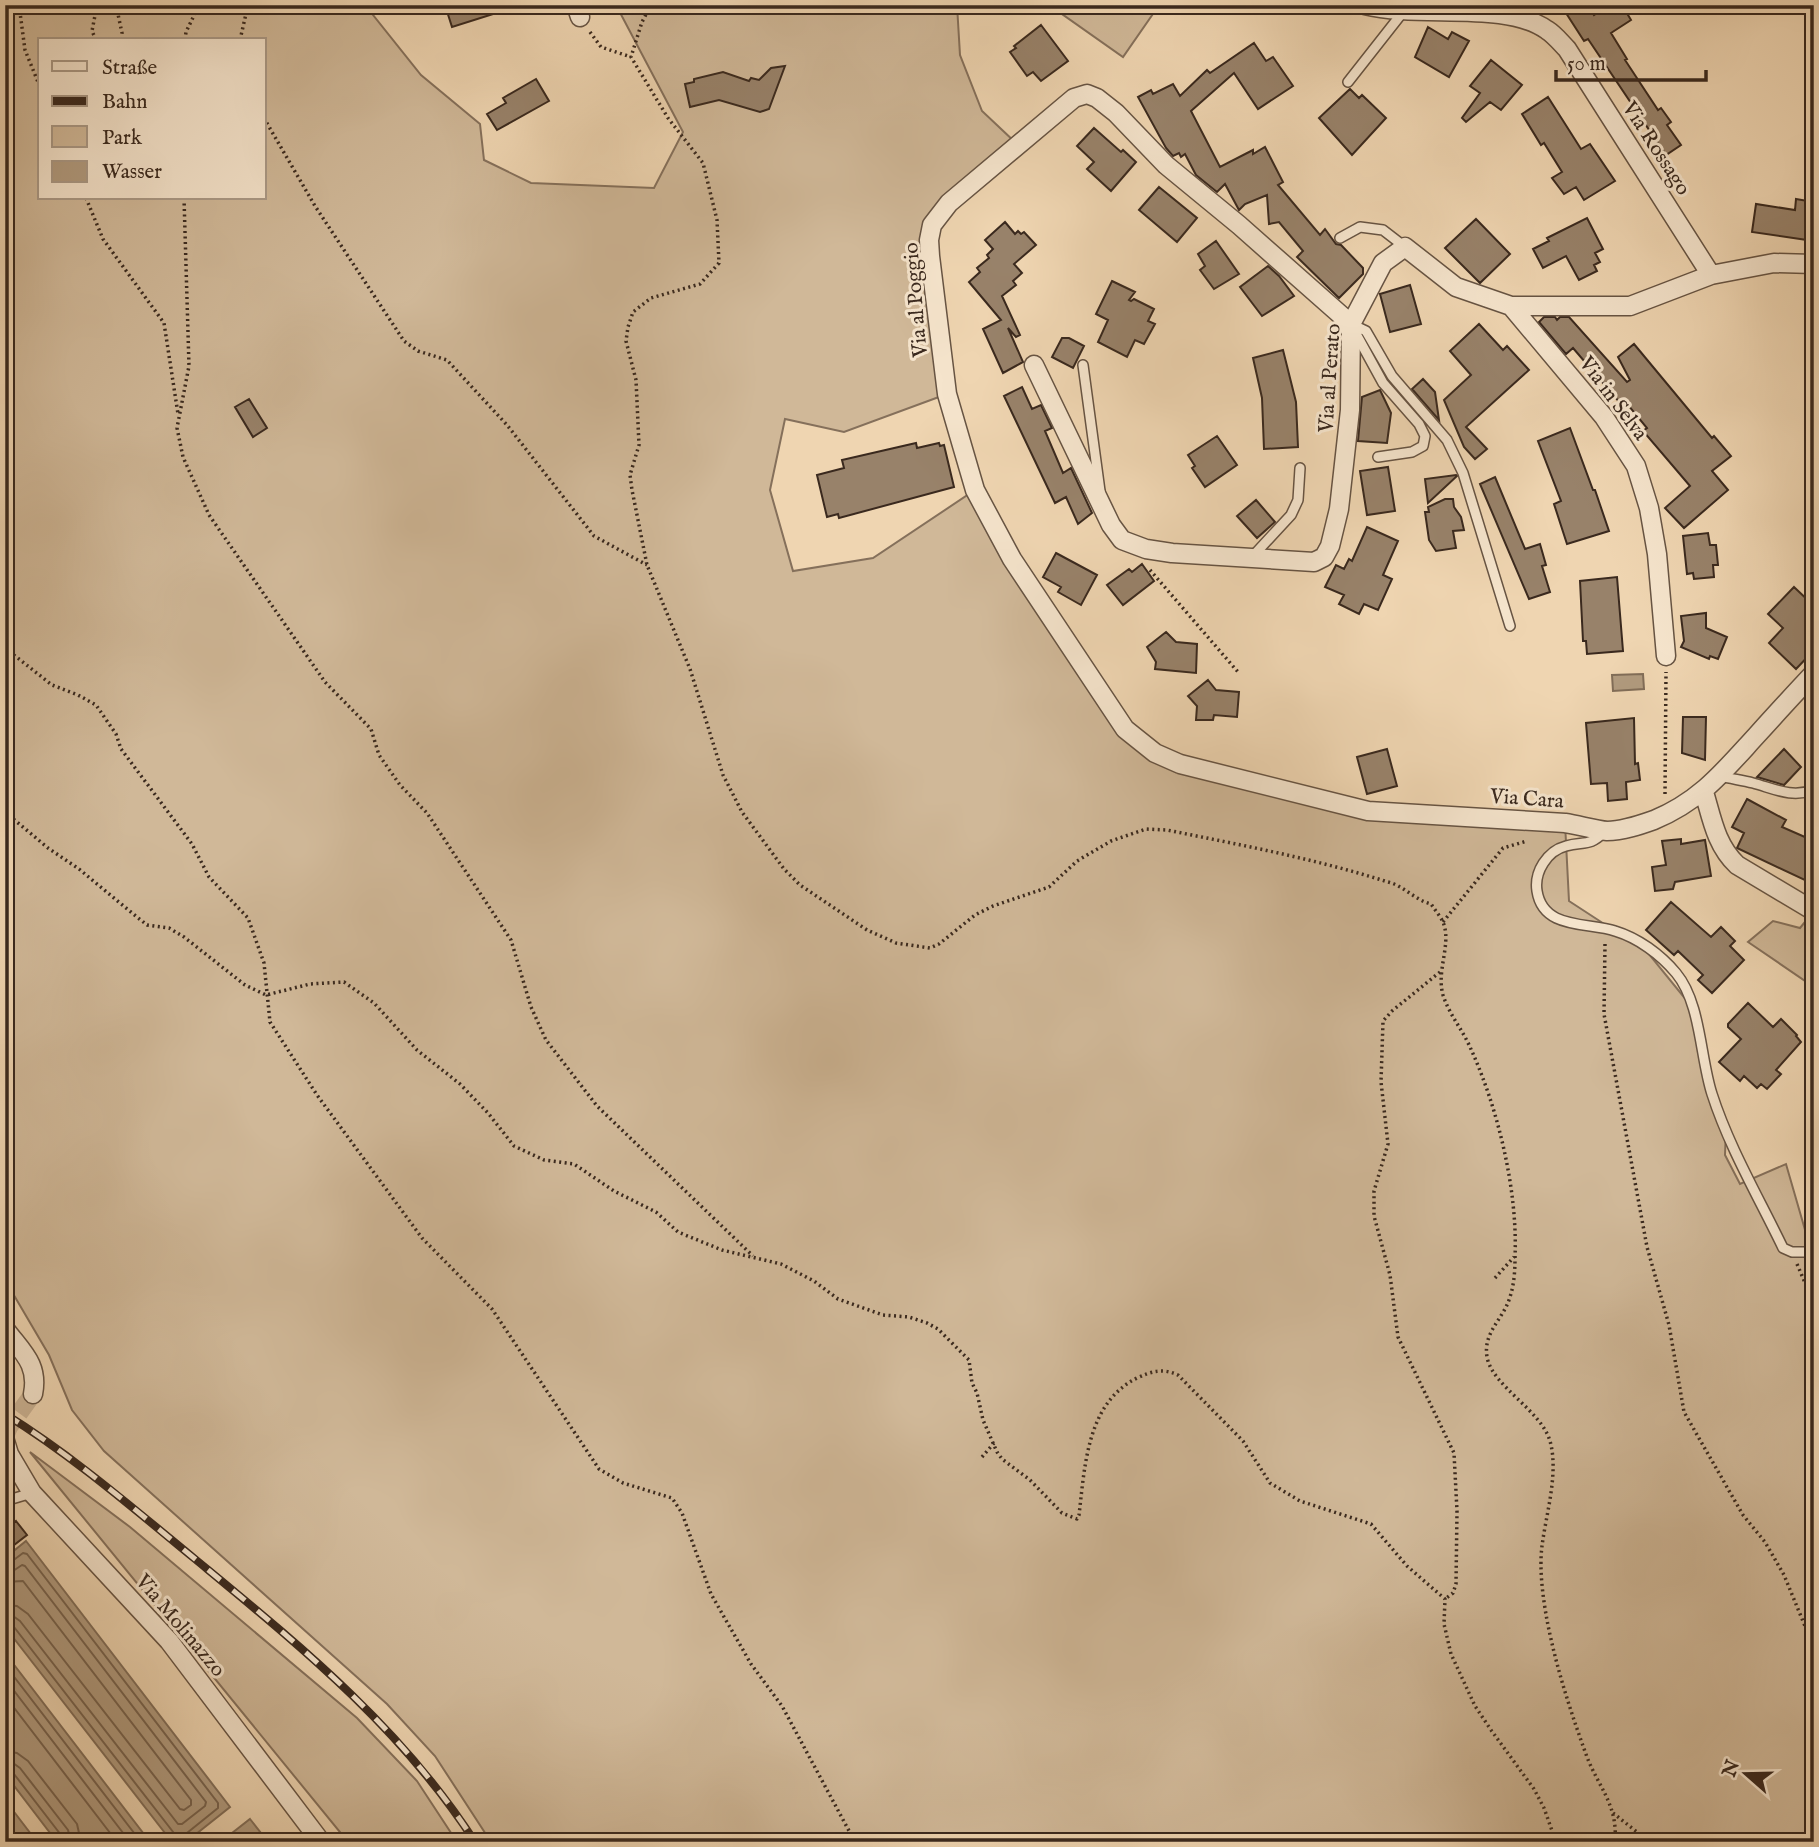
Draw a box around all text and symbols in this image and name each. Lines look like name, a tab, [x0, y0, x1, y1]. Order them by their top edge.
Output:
legend	[38, 38, 266, 200]
scale bar	[1556, 38, 1707, 82]
text: 50 m	[1567, 51, 1606, 78]
text: Straße	[102, 55, 158, 82]
text: Bahn	[102, 89, 147, 116]
street label: Via Rossago	[1615, 96, 1696, 201]
text: Park	[102, 125, 143, 152]
text: Wasser	[102, 159, 162, 186]
street label: Via al Poggio	[898, 241, 935, 359]
street label: Via al Perato	[1313, 323, 1348, 435]
street label: Via in Selva	[1572, 351, 1654, 447]
street label: Via Cara	[1488, 783, 1566, 816]
street label: Via Molinazzo	[128, 1568, 231, 1683]
north arrow	[1710, 1738, 1780, 1808]
text: N	[1717, 1757, 1746, 1782]

